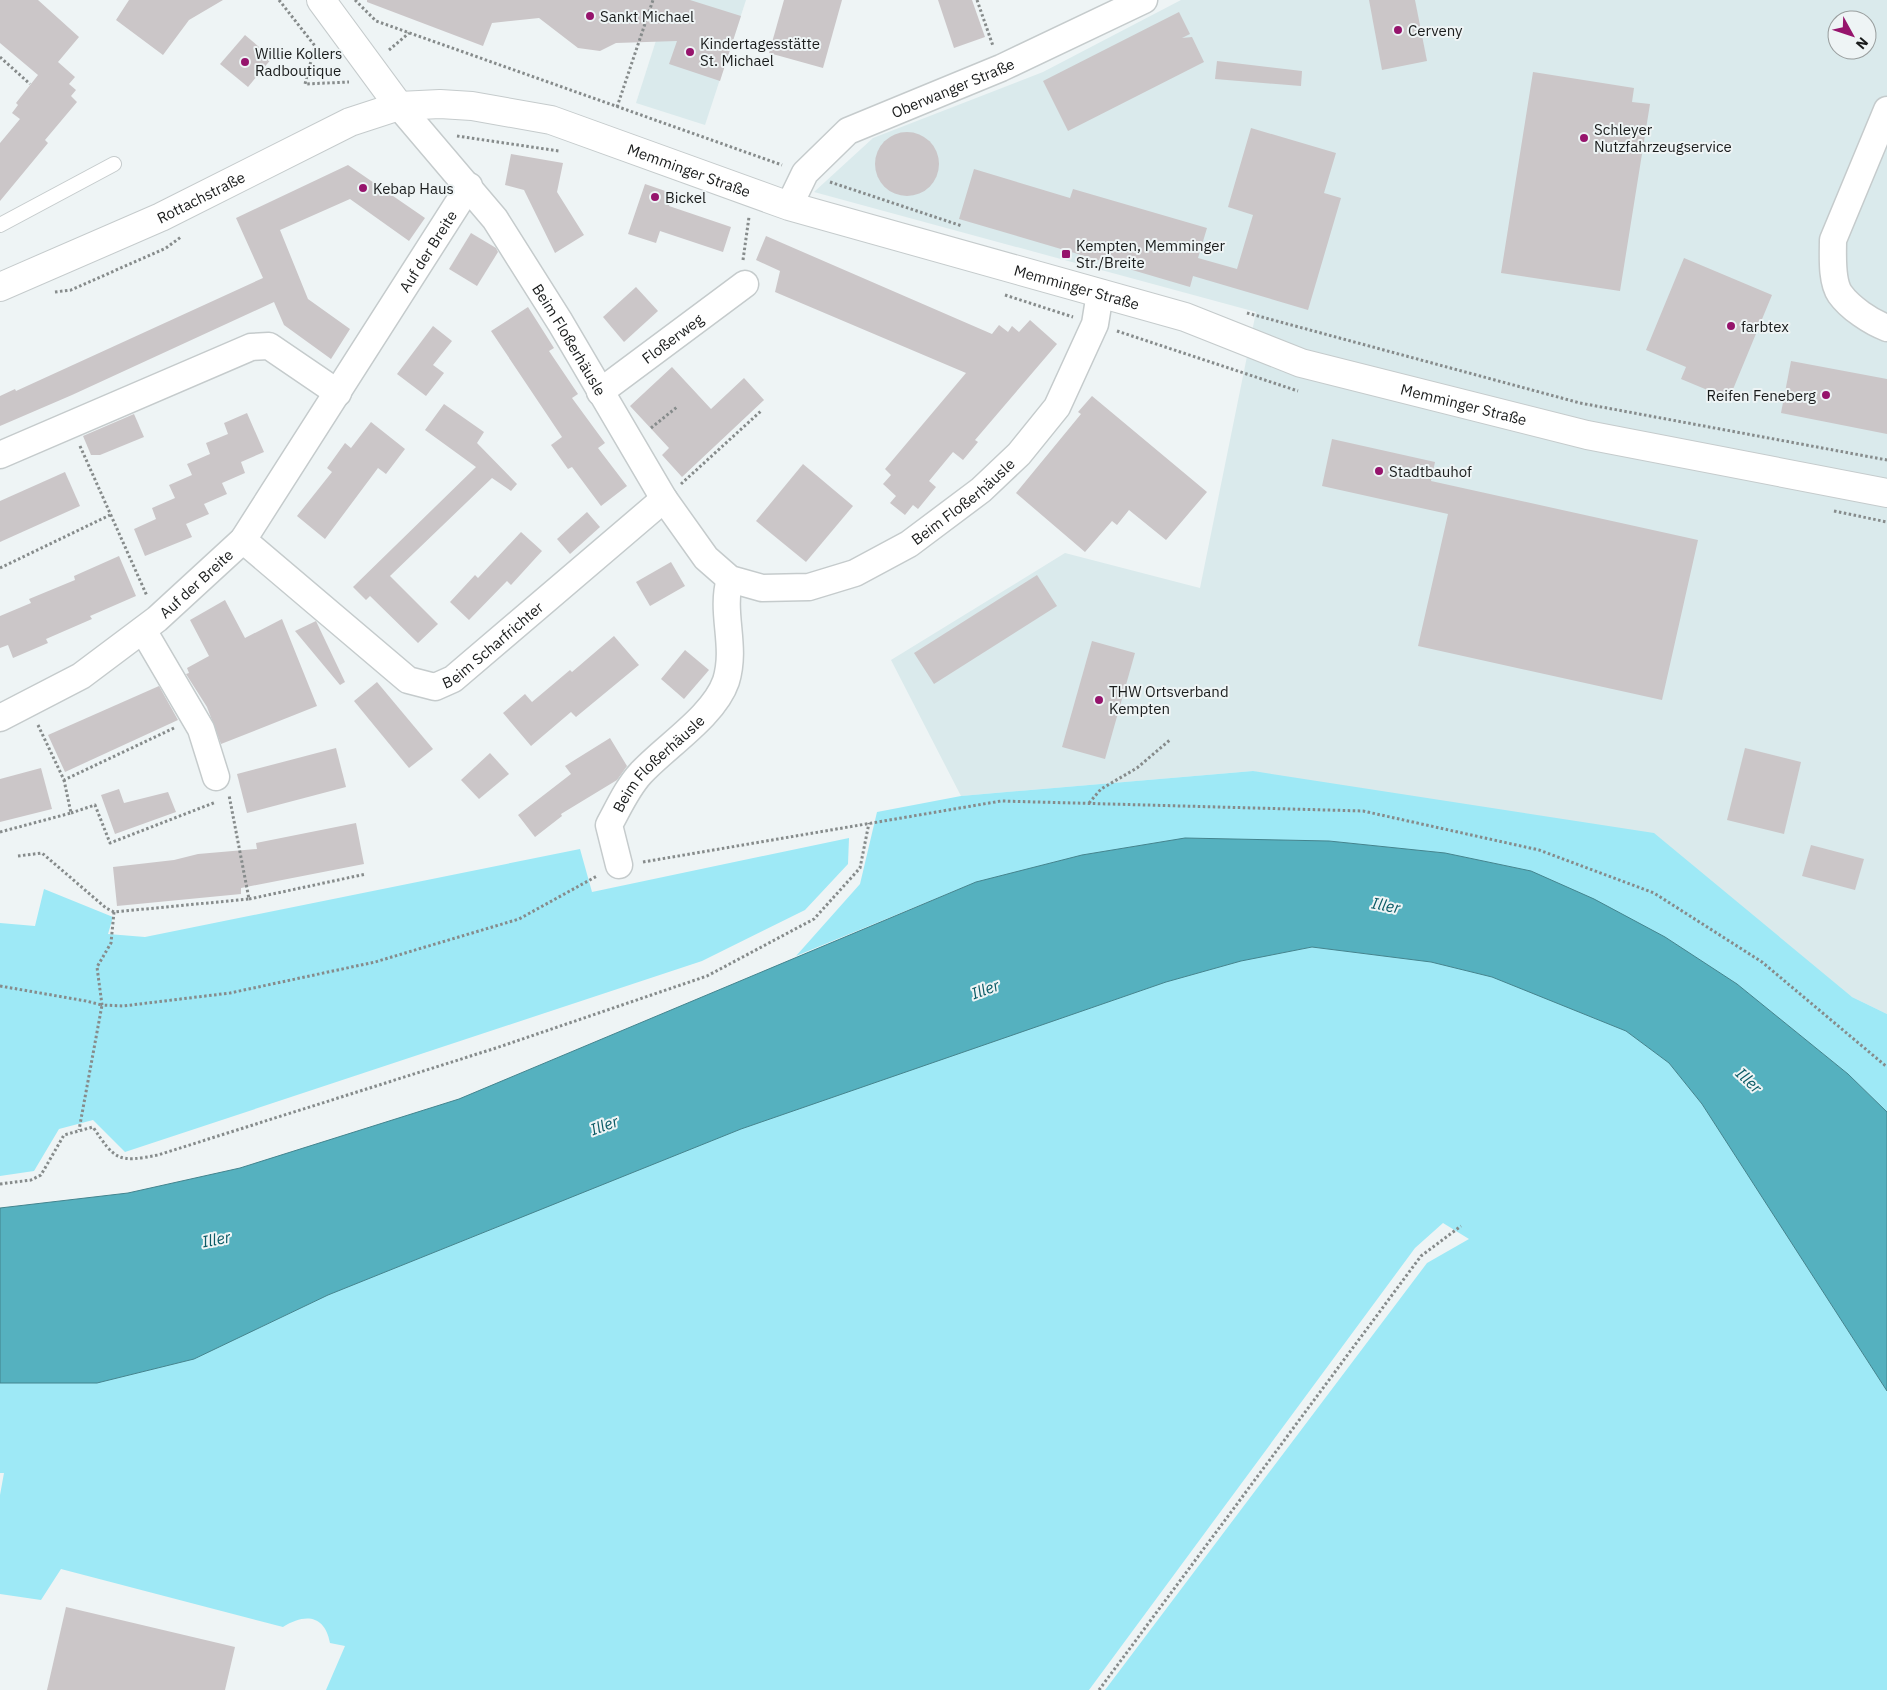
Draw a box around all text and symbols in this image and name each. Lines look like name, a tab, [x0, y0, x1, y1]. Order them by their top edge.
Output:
place label: Sankt Michael	[600, 7, 694, 26]
marker: Sankt Michael	[584, 10, 596, 22]
north arrow	[1827, 10, 1877, 60]
place label: Cerveny	[1408, 21, 1463, 40]
marker: Cerveny	[1392, 24, 1404, 36]
place label: Kindertagesstätte St. Michael	[700, 34, 820, 70]
text: N	[1852, 34, 1872, 53]
place label: Willie Kollers Radboutique	[255, 44, 342, 80]
marker: Kindertagesstätte St. Michael	[684, 46, 696, 58]
street label: Oberwanger Straße	[888, 54, 1017, 122]
marker: Willie Kollers Radboutique	[239, 56, 251, 68]
place label: Schleyer Nutzfahrzeugservice	[1594, 120, 1732, 156]
marker: Schleyer Nutzfahrzeugservice	[1578, 132, 1590, 144]
street label: Memminger Straße	[625, 139, 753, 201]
street label: Rottachstraße	[154, 167, 248, 227]
place label: Kebap Haus	[373, 179, 454, 198]
marker: Kebap Haus	[357, 182, 369, 194]
place label: Bickel	[665, 188, 706, 207]
marker: Bickel	[649, 191, 661, 203]
street label: Auf der Breite	[394, 206, 461, 295]
place label: Kempten, Memminger Str./Breite	[1076, 236, 1226, 272]
marker: Kempten, Memminger Str./Breite	[1060, 248, 1072, 260]
street label: Memminger Straße	[1012, 260, 1142, 313]
street label: Beim Floßerhäusle	[529, 280, 611, 399]
street label: Floßerweg	[638, 309, 707, 367]
place label: farbtex	[1741, 317, 1789, 336]
marker: farbtex	[1725, 320, 1737, 332]
street label: Memminger Straße	[1399, 379, 1529, 429]
place label: Reifen Feneberg	[1707, 386, 1816, 405]
marker: Reifen Feneberg	[1820, 389, 1832, 401]
street label: Beim Floßerhäusle	[907, 454, 1018, 549]
place label: Stadtbauhof	[1389, 462, 1472, 481]
marker: Stadtbauhof	[1373, 465, 1385, 477]
street label: Auf der Breite	[155, 545, 237, 622]
street label: Beim Scharfrichter	[439, 597, 547, 692]
place label: THW Ortsverband Kempten	[1109, 682, 1229, 718]
marker: THW Ortsverband Kempten	[1093, 694, 1105, 706]
street label: Beim Floßerhäusle	[608, 711, 708, 815]
water label: Iller	[1370, 892, 1403, 918]
water label: Iller	[968, 974, 1003, 1003]
water label: Iller	[1732, 1063, 1767, 1098]
water label: Iller	[587, 1110, 622, 1139]
water label: Iller	[200, 1226, 233, 1252]

